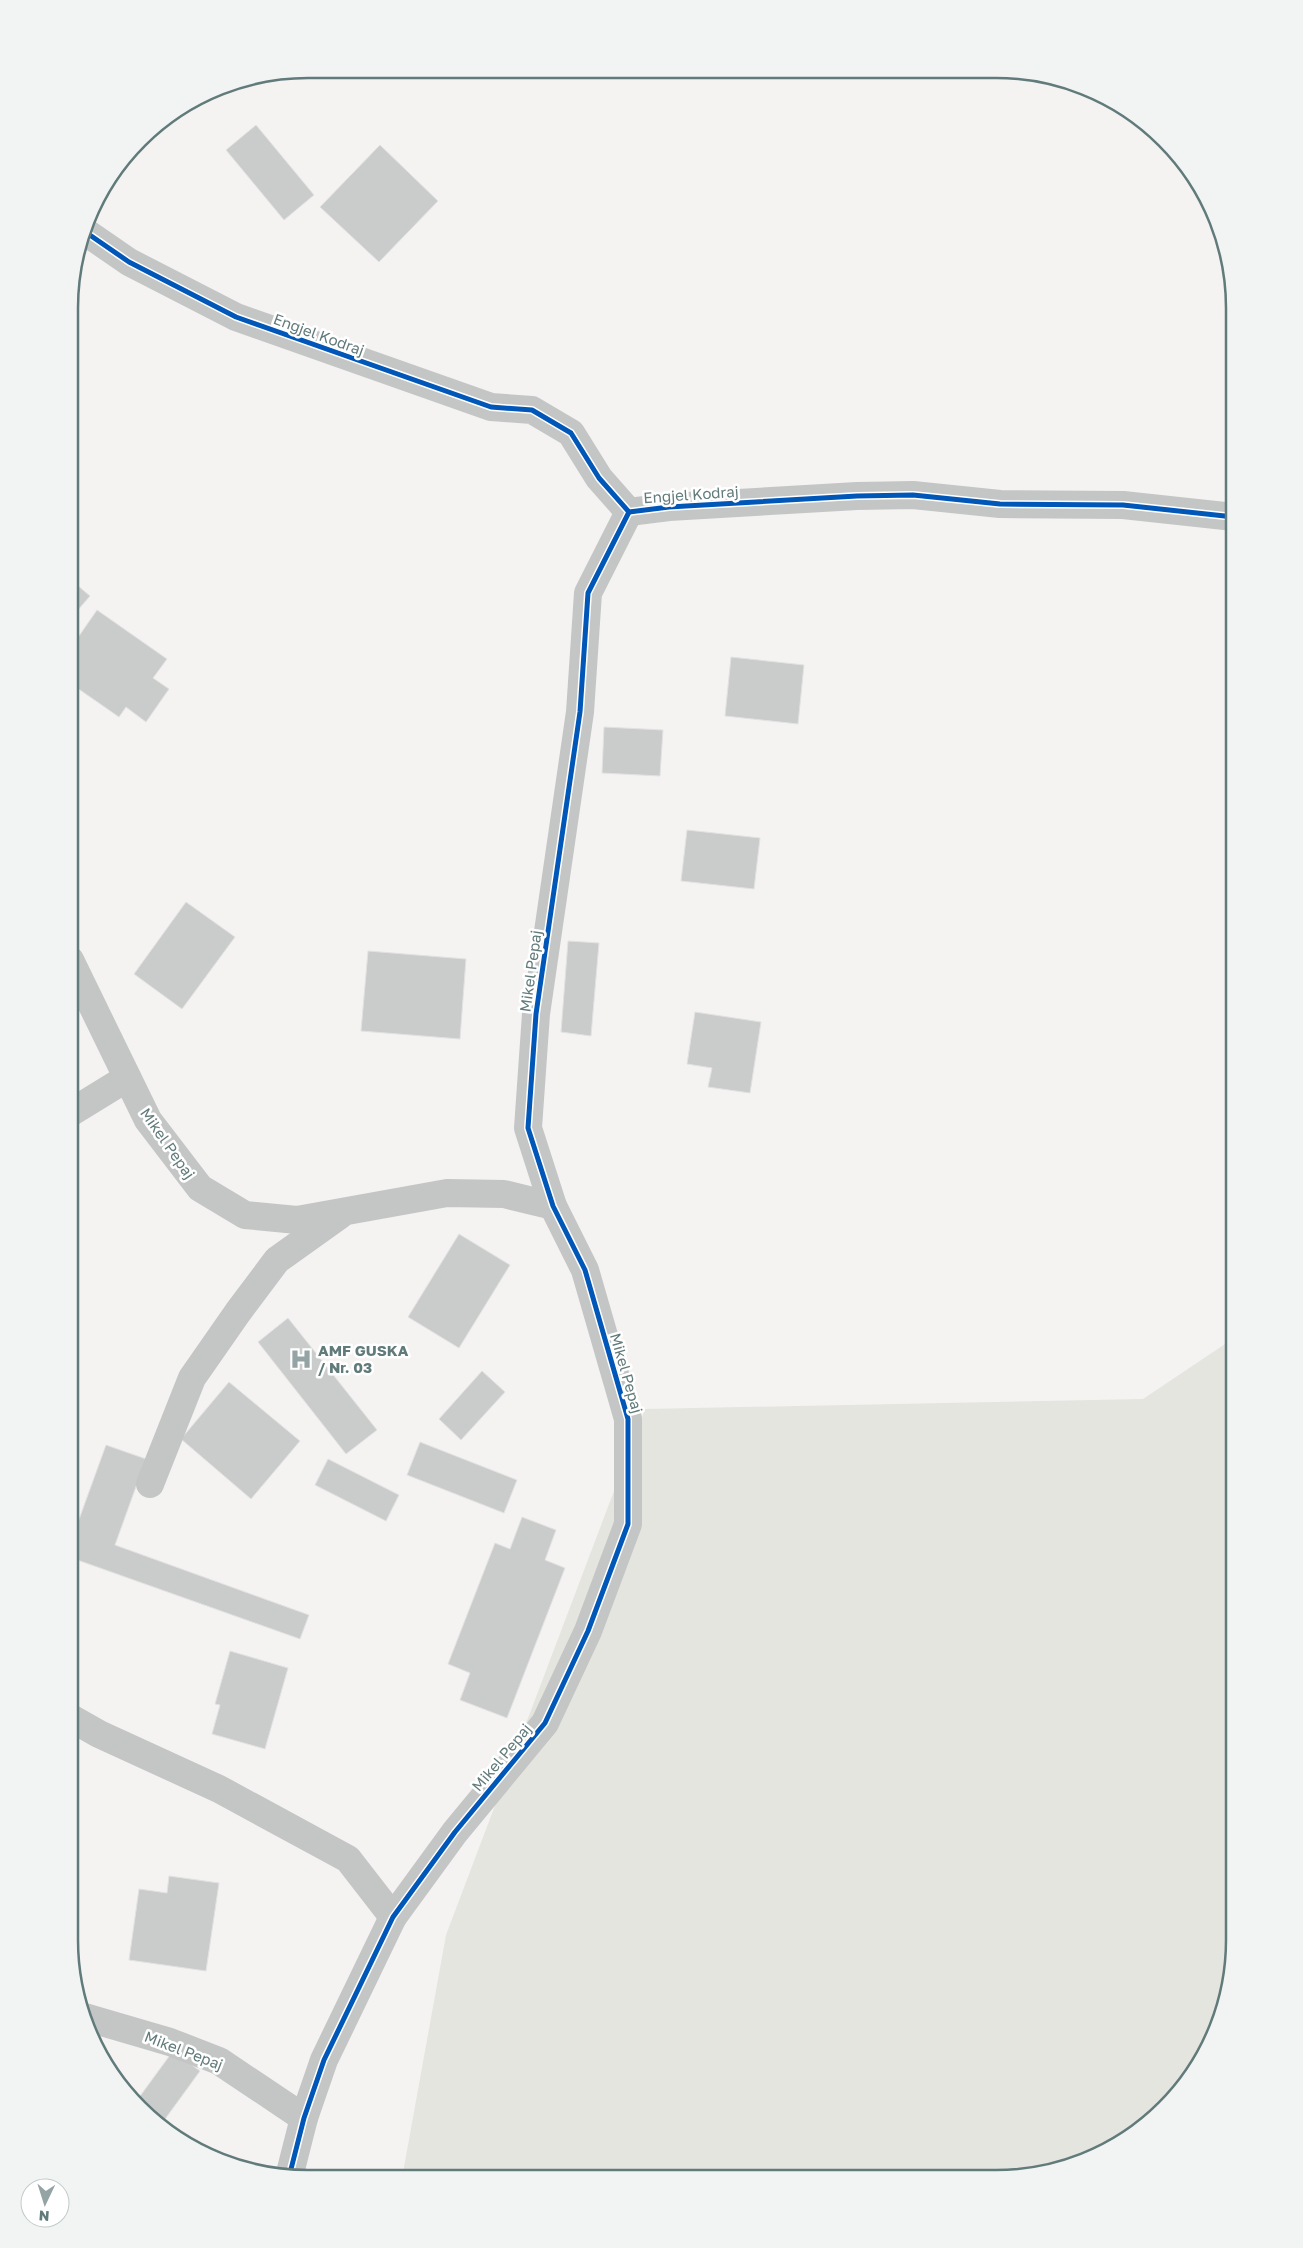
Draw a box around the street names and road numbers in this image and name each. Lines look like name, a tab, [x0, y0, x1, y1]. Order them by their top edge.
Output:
street label: Engjel Kodraj	[271, 309, 367, 359]
street label: Engjel Kodraj	[643, 482, 739, 506]
street label: Mikel Pepaj	[515, 929, 545, 1013]
street label: Mikel Pepaj	[137, 1104, 199, 1182]
street label: Mikel Pepaj	[607, 1331, 647, 1415]
street label: Mikel Pepaj	[468, 1720, 534, 1794]
street label: Mikel Pepaj	[142, 2027, 226, 2073]

